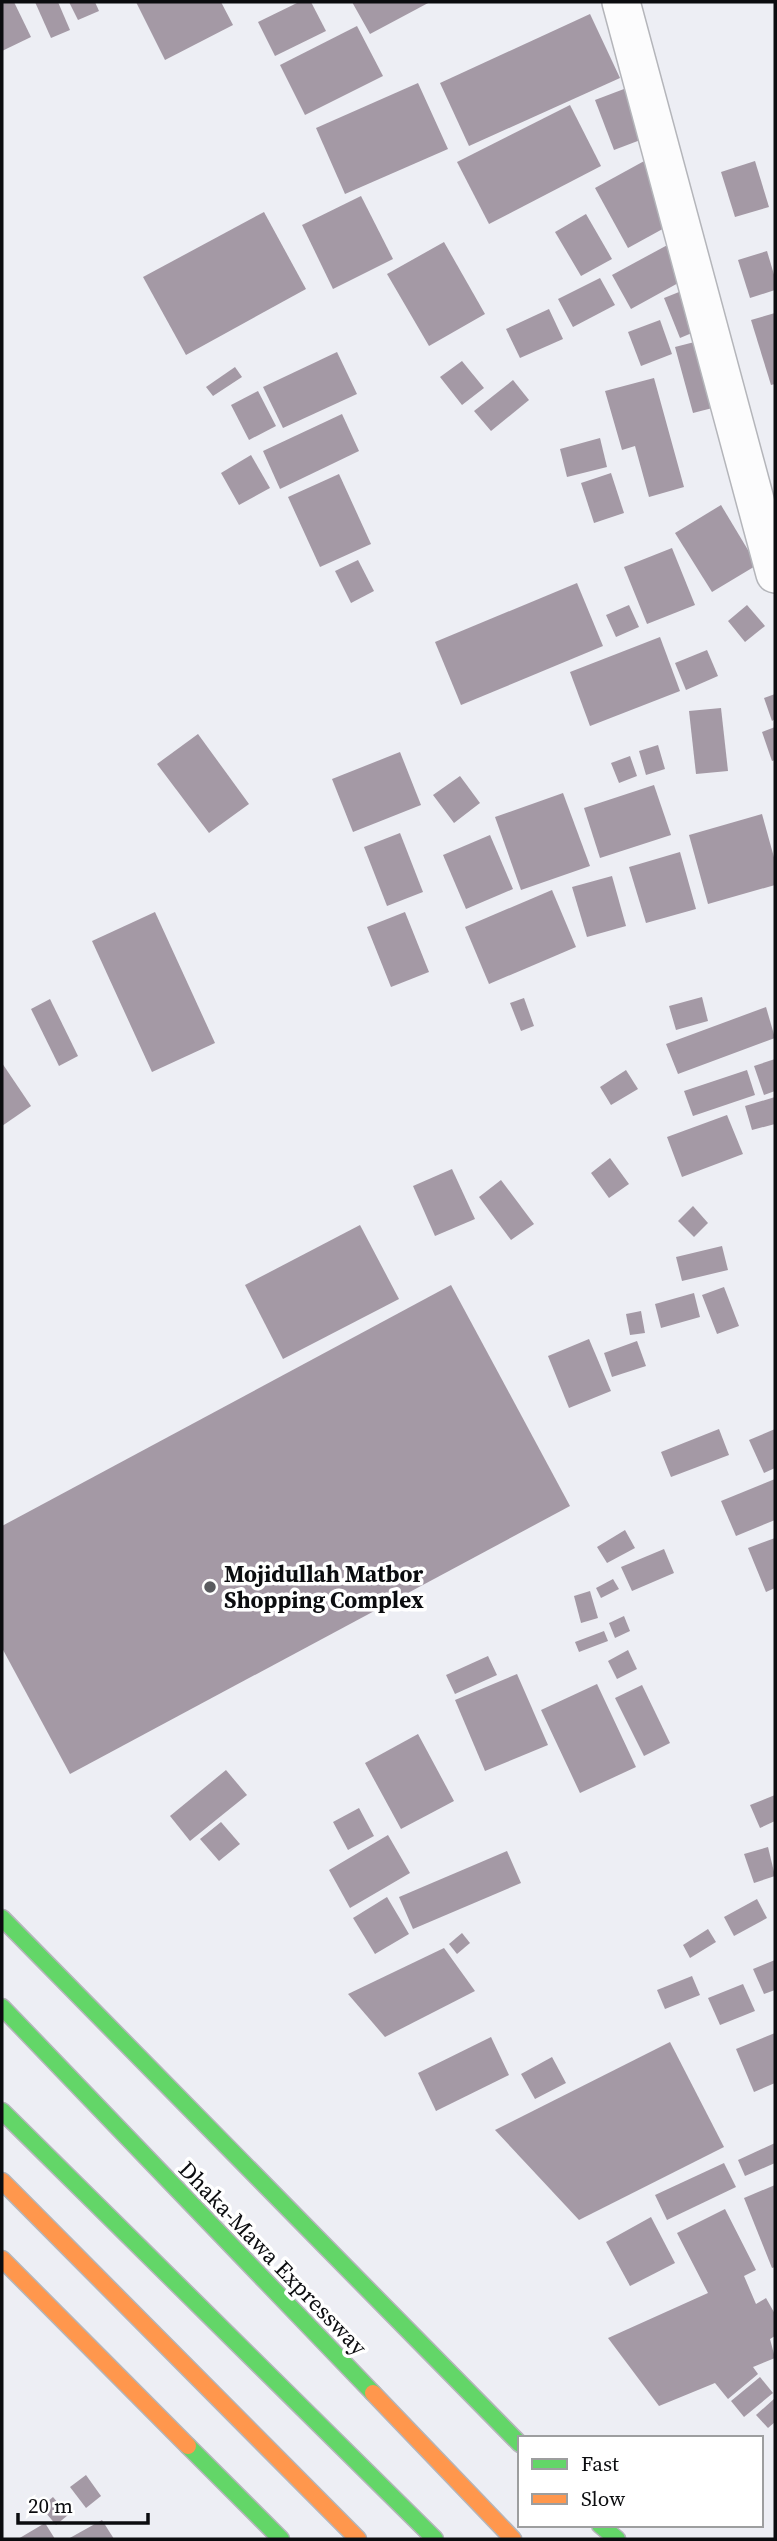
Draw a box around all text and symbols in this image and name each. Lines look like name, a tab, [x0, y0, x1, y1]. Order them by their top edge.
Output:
place label: Mojidullah Matbor Shopping Complex	[224, 1558, 424, 1616]
marker: Mojidullah Matbor Shopping Complex	[202, 1579, 218, 1595]
street label: Dhaka-Mawa Expressway	[172, 2154, 375, 2362]
legend	[518, 2436, 763, 2527]
text: Fast	[581, 2449, 619, 2478]
scale bar	[18, 2482, 147, 2526]
text: Slow	[581, 2484, 625, 2513]
text: 20 m	[28, 2491, 73, 2520]

